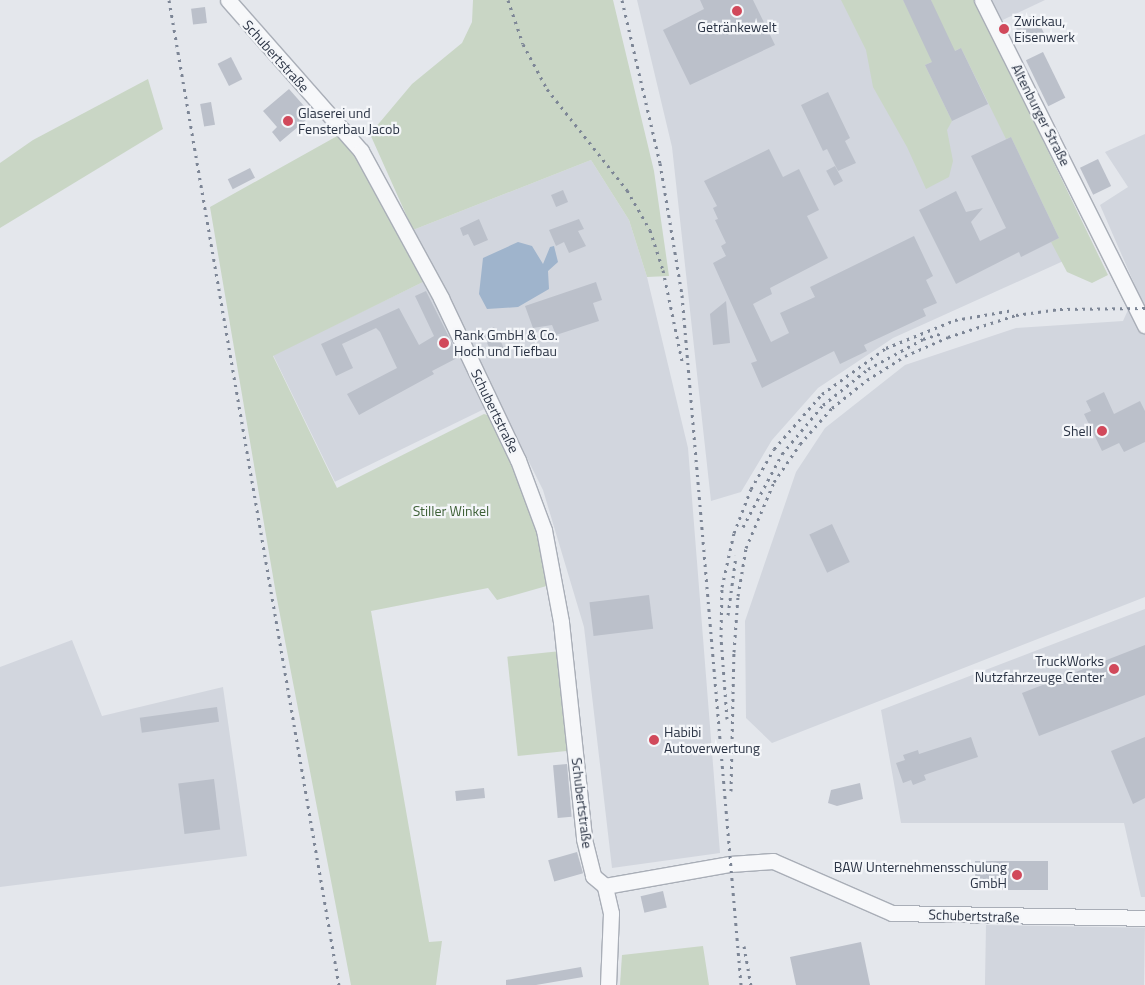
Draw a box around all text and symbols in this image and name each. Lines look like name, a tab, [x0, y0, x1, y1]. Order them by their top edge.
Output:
marker: Getränkewelt	[731, 5, 743, 17]
place label: Zwickau, Eisenwerk	[1014, 13, 1075, 46]
street label: Schubertstraße	[239, 16, 313, 96]
place label: Getränkewelt	[697, 19, 777, 35]
marker: Zwickau, Eisenwerk	[998, 23, 1010, 35]
street label: Altenburger Straße	[1008, 61, 1074, 169]
place label: Glaserei und Fensterbau Jacob	[298, 105, 400, 138]
marker: Glaserei und Fensterbau Jacob	[282, 115, 294, 127]
place label: Rank GmbH & Co. Hoch und Tiefbau	[454, 327, 558, 360]
marker: Rank GmbH & Co. Hoch und Tiefbau	[438, 337, 450, 349]
street label: Schubertstraße	[467, 366, 523, 456]
place label: Shell	[1063, 423, 1092, 439]
marker: Shell	[1096, 425, 1108, 437]
park label: Stiller Winkel	[413, 503, 489, 519]
place label: TruckWorks Nutzfahrzeuge Center	[975, 653, 1104, 686]
marker: TruckWorks Nutzfahrzeuge Center	[1108, 663, 1120, 675]
place label: Habibi Autoverwertung	[664, 724, 760, 756]
marker: Habibi Autoverwertung	[648, 734, 660, 746]
street label: Schubertstraße	[568, 757, 596, 849]
place label: BAW Unternehmensschulung GmbH	[834, 859, 1007, 892]
marker: BAW Unternehmensschulung GmbH	[1011, 869, 1023, 881]
street label: Schubertstraße	[928, 906, 1020, 926]

